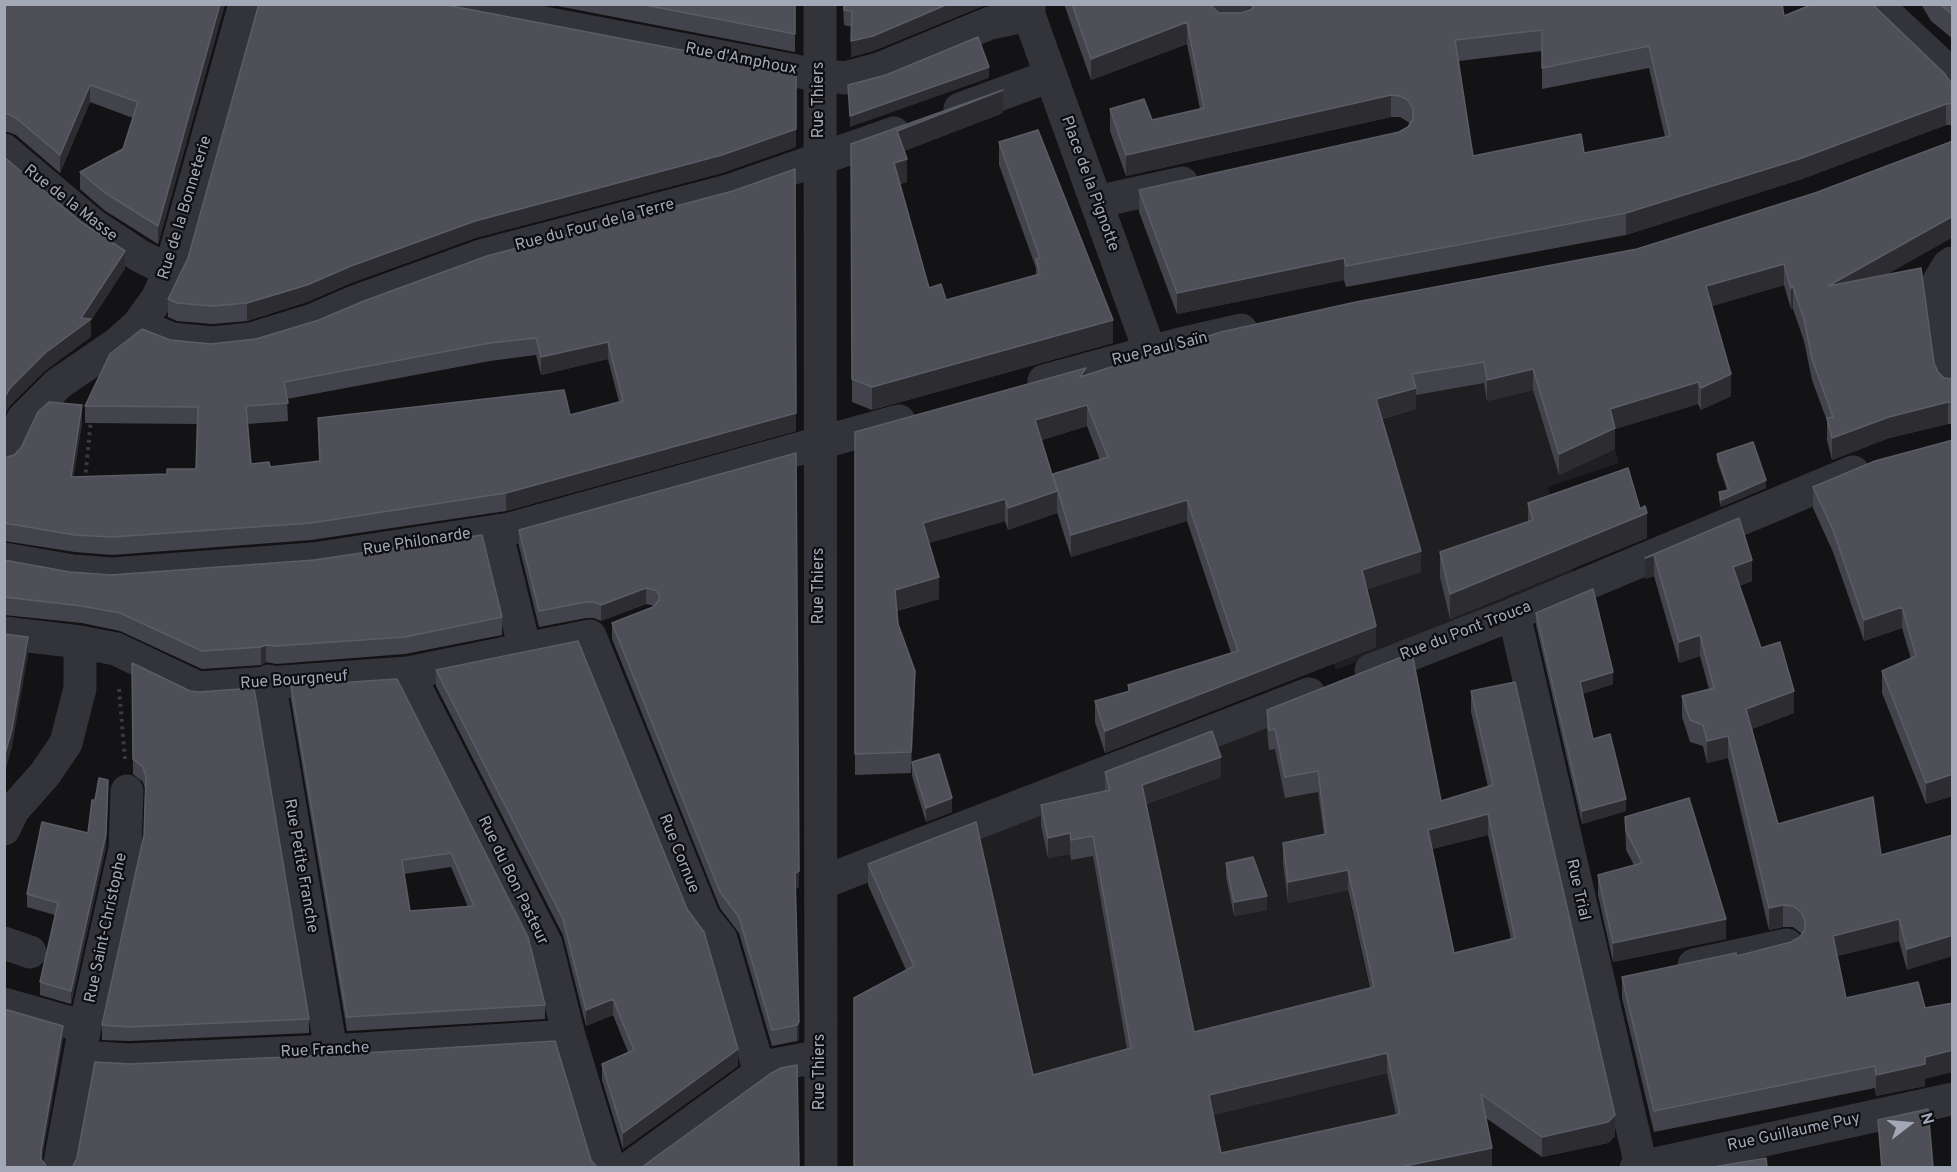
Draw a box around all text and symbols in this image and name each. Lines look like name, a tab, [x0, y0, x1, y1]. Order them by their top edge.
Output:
street label: Rue d'Amphoux	[684, 40, 798, 80]
street label: Rue Thiers	[810, 62, 830, 138]
street label: Place de la Pignotte	[1056, 114, 1122, 254]
street label: Rue de la Bonneterie	[155, 134, 217, 282]
street label: Rue de la Masse	[19, 161, 121, 247]
street label: Rue du Four de la Terre	[513, 195, 677, 257]
street label: Rue Paul Saïn	[1110, 329, 1210, 371]
street label: Rue Philonarde	[362, 525, 472, 561]
street label: Rue Thiers	[810, 548, 830, 624]
street label: Rue du Pont Trouca	[1398, 598, 1534, 666]
street label: Rue Bourgneuf	[240, 668, 348, 694]
street label: Rue Petite Franche	[279, 797, 321, 935]
street label: Rue Cornue	[653, 812, 703, 896]
street label: Rue du Bon Pasteur	[472, 813, 552, 949]
street label: Rue Saint-Christophe	[82, 851, 132, 1005]
street label: Rue Trial	[1561, 857, 1593, 923]
street label: Rue Thiers	[811, 1034, 831, 1110]
street label: Rue Franche	[280, 1039, 370, 1063]
north arrow	[1879, 1094, 1939, 1154]
street label: Rue Guillaume Puy	[1726, 1110, 1862, 1156]
text: N	[1915, 1111, 1938, 1127]

